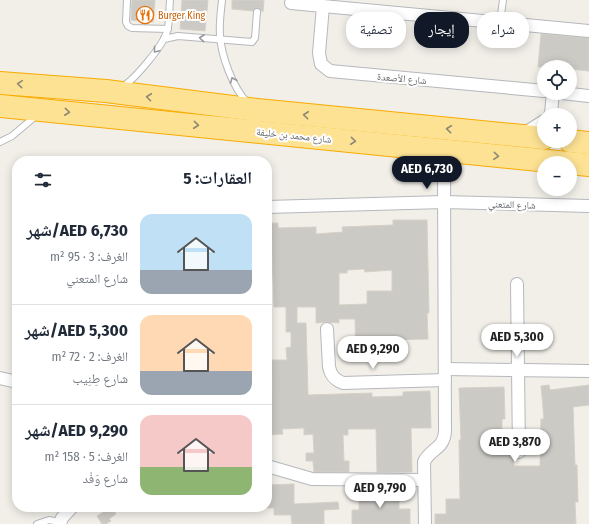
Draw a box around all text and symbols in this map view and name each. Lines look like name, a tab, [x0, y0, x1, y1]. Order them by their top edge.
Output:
restaurant icon: Burger King	[135, 5, 155, 25]
place label: Burger King	[158, 10, 205, 22]
chip: تصفية	[346, 12, 406, 48]
chip: إيجار	[414, 12, 469, 48]
chip: شراء	[477, 12, 529, 48]
one-way arrow	[199, 34, 205, 43]
one-way arrow	[154, 45, 161, 52]
map controls	[537, 60, 577, 196]
button: locate	[537, 60, 577, 100]
street label: شارع الأصعدة	[377, 71, 428, 87]
one-way arrow	[230, 77, 238, 84]
one-way arrow	[17, 80, 23, 89]
one-way arrow	[146, 93, 152, 102]
one-way arrow	[64, 107, 70, 116]
button: +	[537, 108, 577, 148]
one-way arrow	[303, 110, 309, 119]
one-way arrow	[193, 120, 199, 129]
one-way arrow	[446, 124, 453, 133]
street label: شارع محمد بن خليفة	[256, 126, 333, 146]
one-way arrow	[350, 137, 356, 146]
one-way arrow	[493, 151, 499, 160]
pin: AED 6,730	[381, 156, 473, 190]
button: −	[537, 156, 577, 196]
text: AED 6,730	[401, 161, 453, 176]
text: العقارات: 5	[183, 168, 252, 189]
icon: filters	[32, 169, 54, 191]
street label: شارع المتعني	[488, 198, 536, 213]
text: AED 6,730/شهر	[26, 220, 128, 241]
icon: home	[172, 230, 220, 278]
text: الغرف: 3 · 95 m²	[50, 249, 128, 264]
text: شارع المتعني	[66, 271, 128, 286]
text: AED 5,300/شهر	[25, 320, 128, 341]
pin: AED 5,300	[471, 324, 563, 358]
text: AED 5,300	[490, 329, 544, 344]
icon: home	[172, 331, 220, 379]
pin: AED 9,290	[327, 336, 419, 370]
text: AED 9,290	[346, 341, 400, 356]
text: الغرف: 2 · 72 m²	[52, 349, 128, 364]
text: شارع طِنِيب	[73, 371, 128, 386]
text: AED 9,290/شهر	[25, 420, 128, 441]
pin: AED 3,870	[469, 429, 561, 463]
icon: home	[172, 431, 220, 479]
text: AED 3,870	[489, 434, 541, 449]
text: الغرف: 5 · 158 m²	[45, 449, 128, 464]
text: شارع وَفْد	[83, 471, 128, 486]
pin: AED 9,790	[334, 475, 426, 509]
text: AED 9,790	[354, 480, 406, 495]

